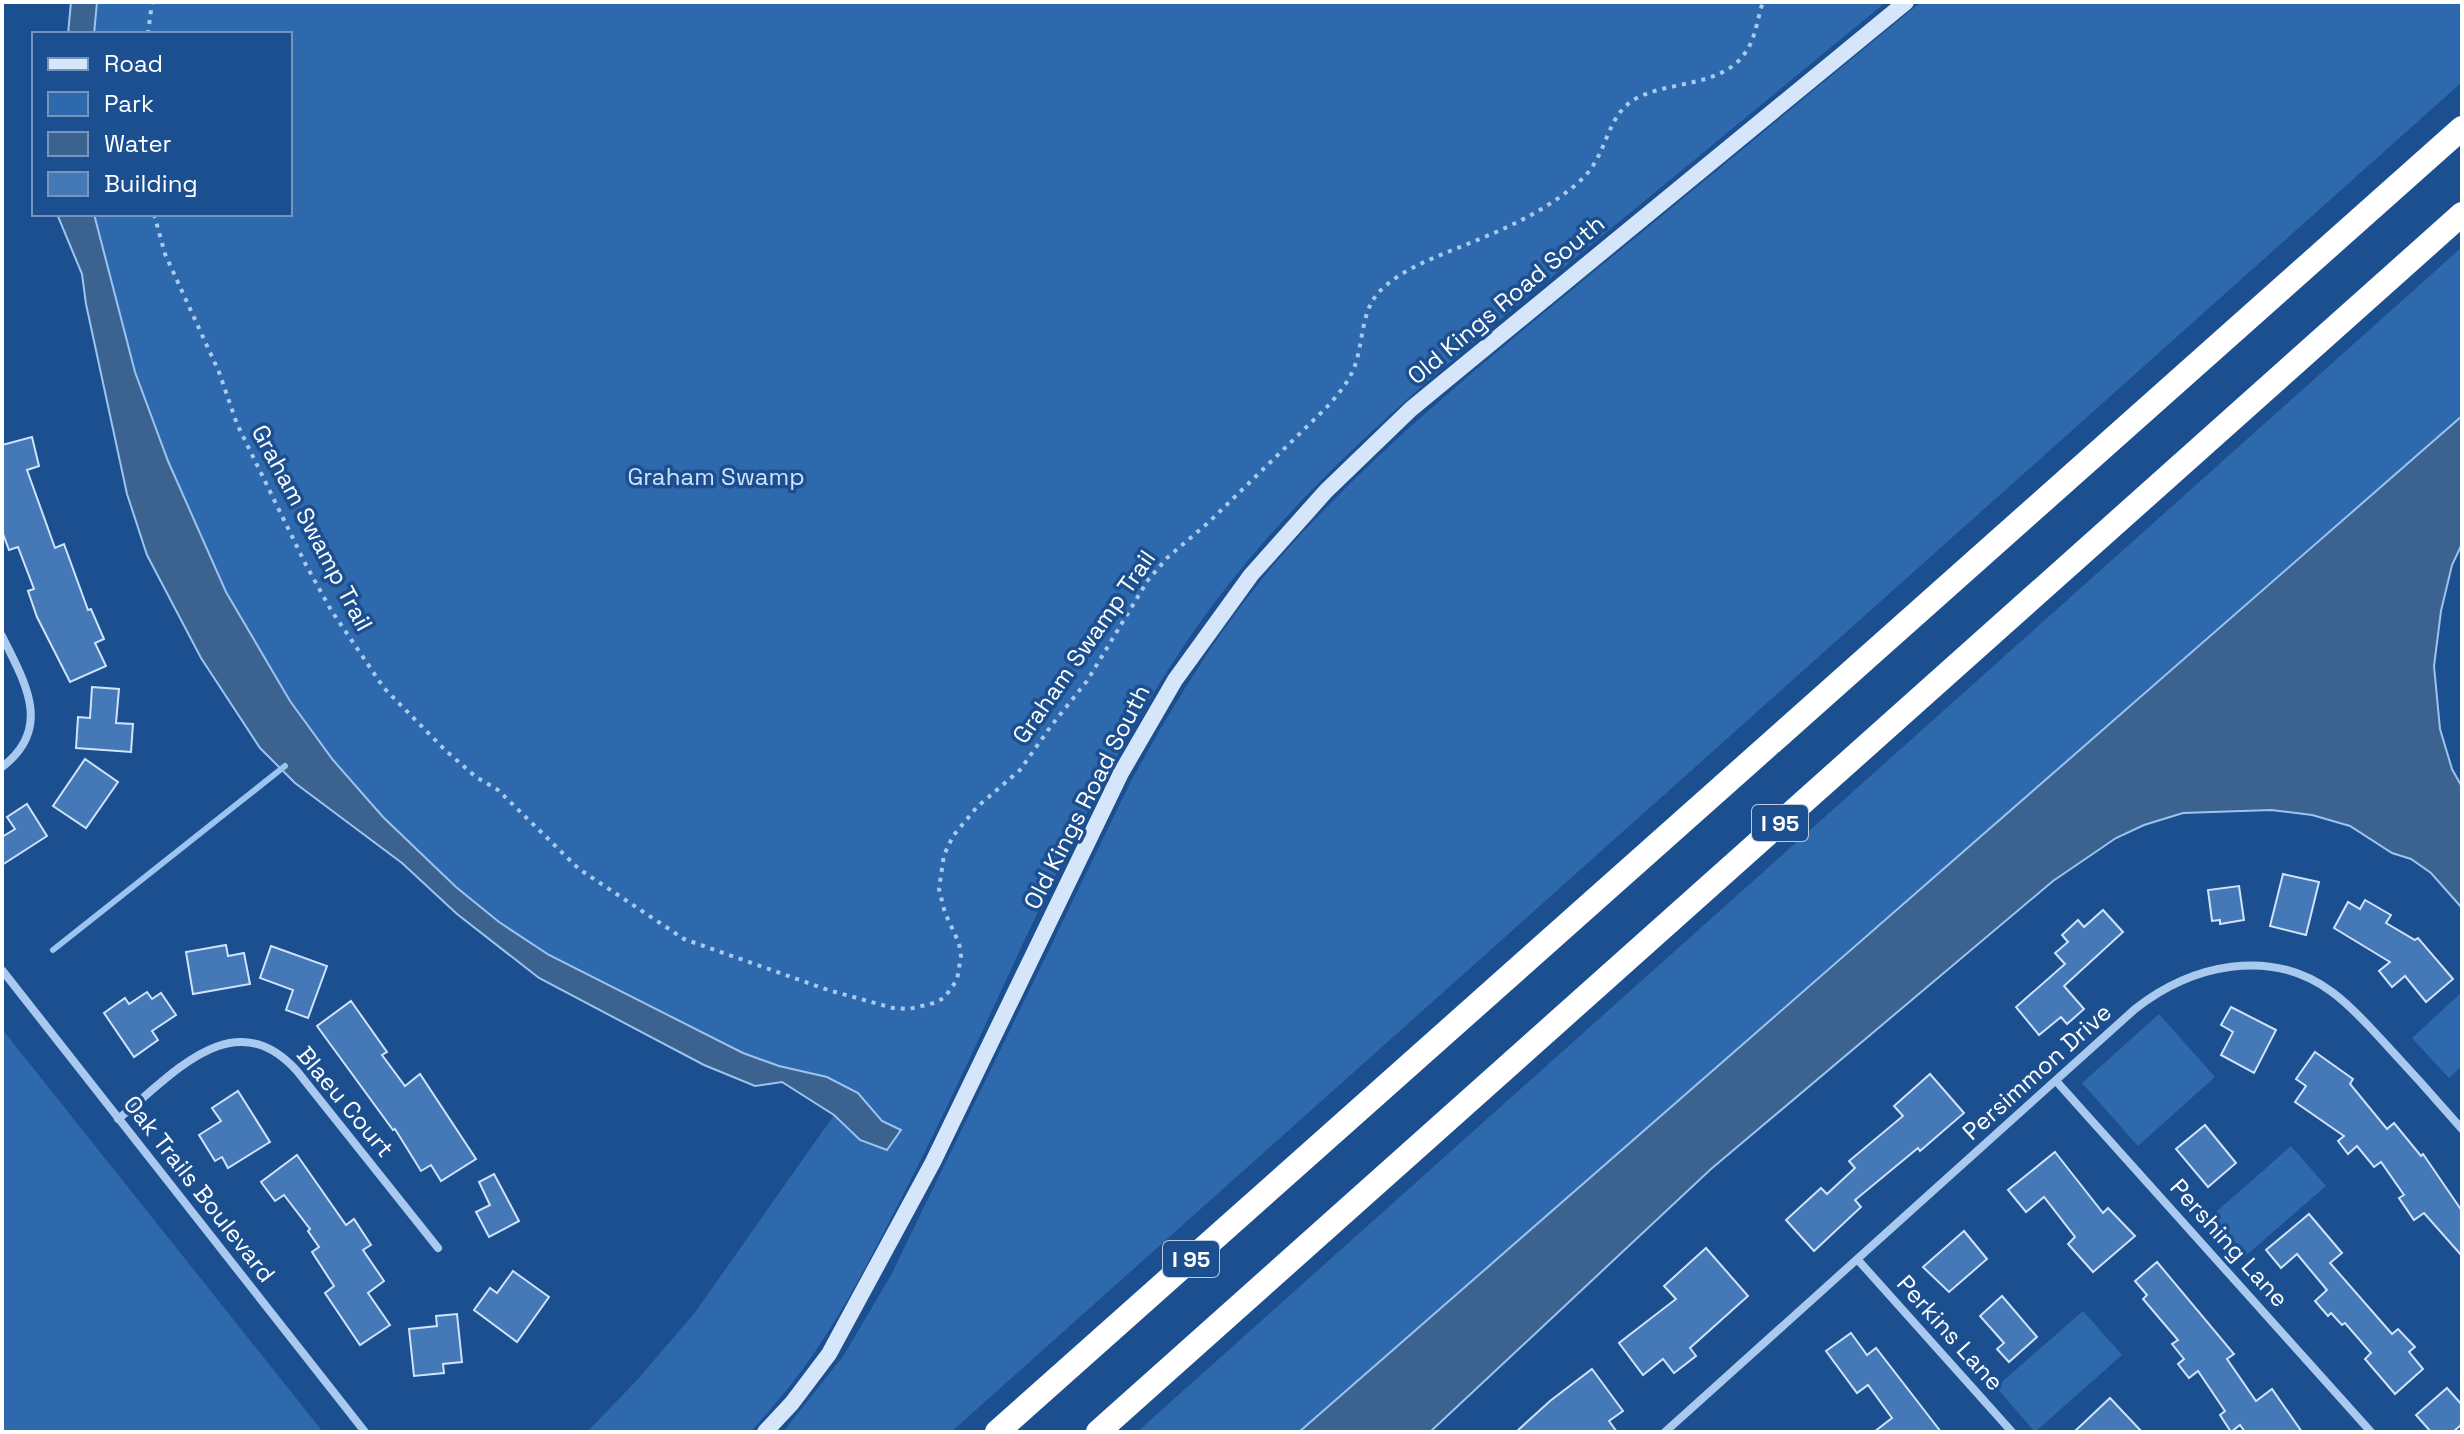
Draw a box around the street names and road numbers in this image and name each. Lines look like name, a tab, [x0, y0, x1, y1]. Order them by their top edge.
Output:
street label: Old Kings Road South	[1401, 208, 1611, 391]
street label: Graham Swamp Trail	[245, 419, 380, 636]
street label: Graham Swamp Trail	[1005, 544, 1162, 750]
street label: Old Kings Road South	[1016, 679, 1157, 914]
road number: I 95	[1752, 805, 1808, 841]
street label: Persimmon Drive	[1956, 997, 2118, 1147]
street label: Blaeu Court	[290, 1040, 401, 1163]
street label: Oak Trails Boulevard	[117, 1089, 282, 1288]
street label: Pershing Lane	[2164, 1172, 2295, 1313]
road number: I 95	[1163, 1241, 1219, 1277]
street label: Perkins Lane	[1890, 1268, 2011, 1397]

